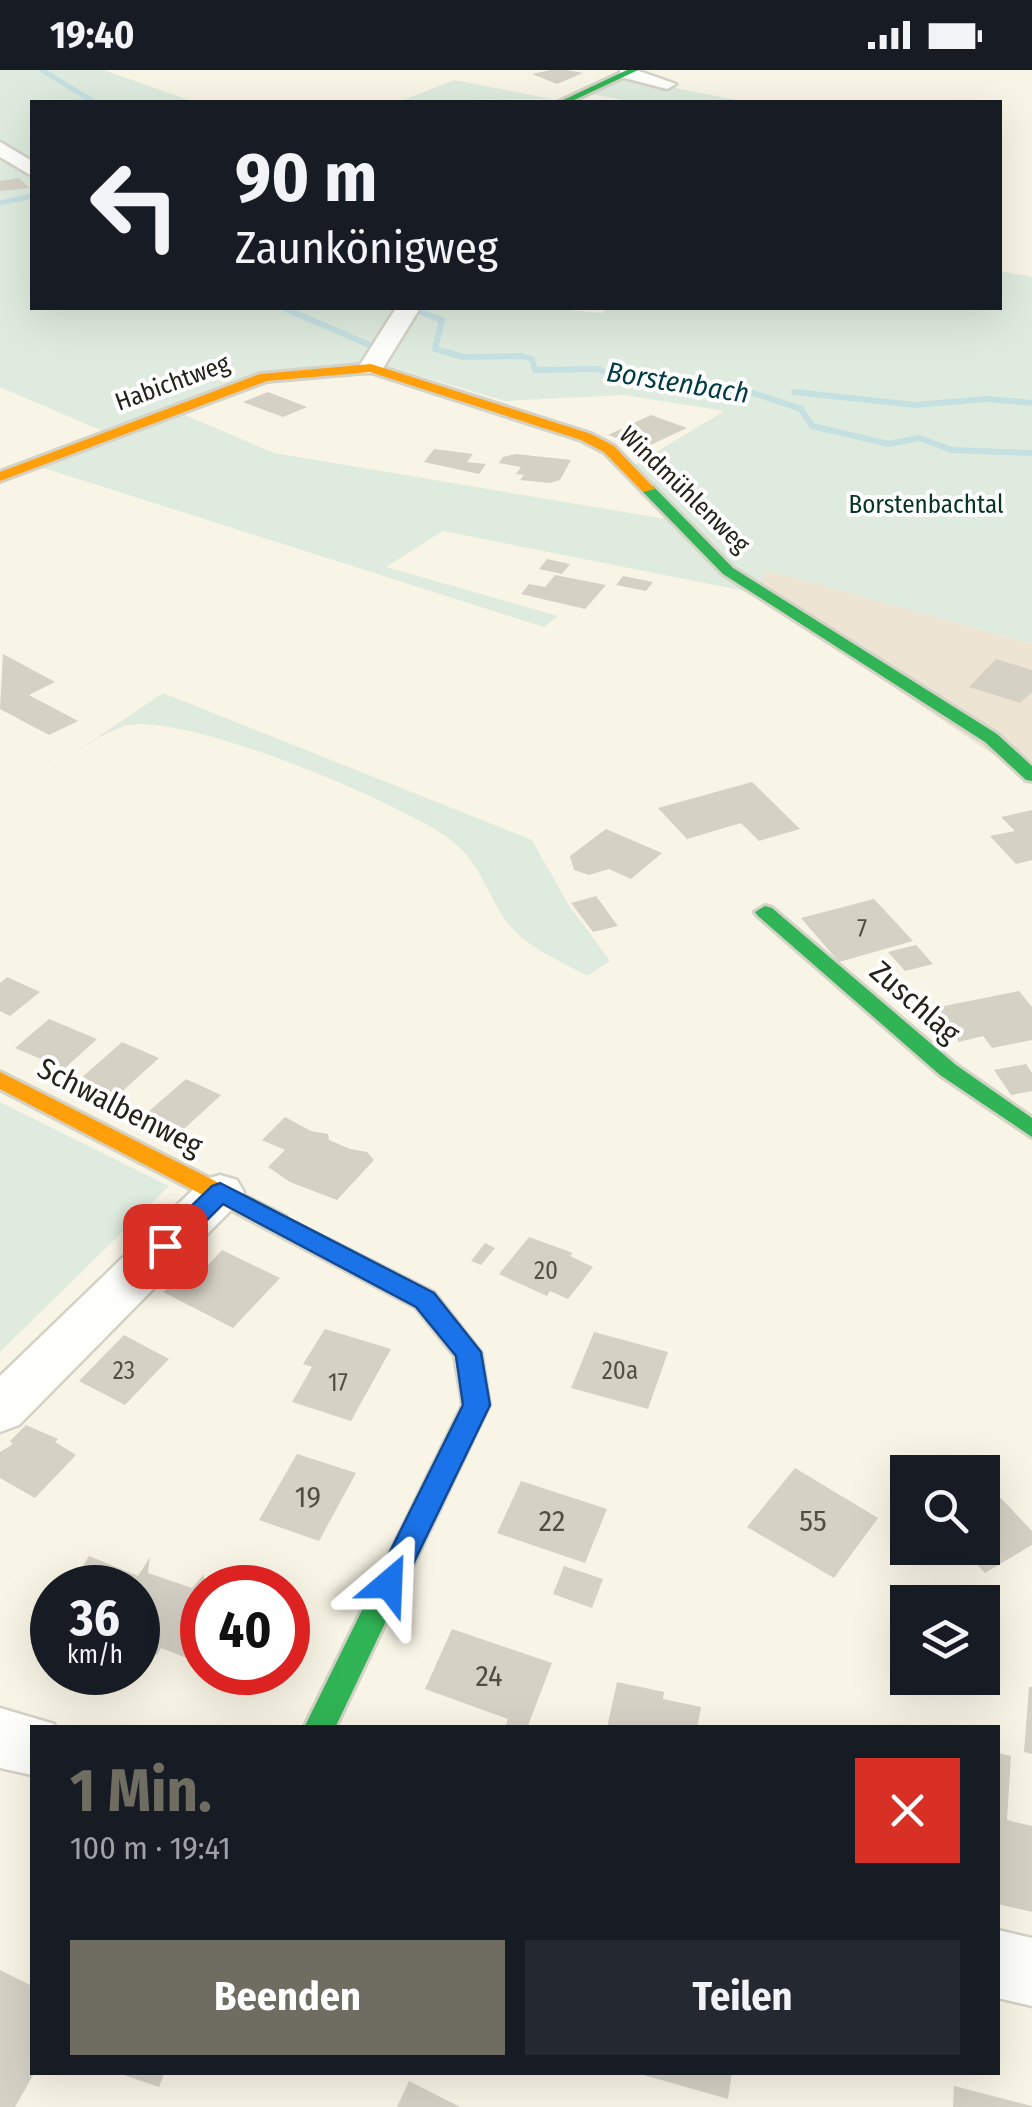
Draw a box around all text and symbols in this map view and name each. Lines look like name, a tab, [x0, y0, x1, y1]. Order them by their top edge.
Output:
text: 19:40	[50, 12, 135, 58]
text: 90 m	[235, 136, 377, 220]
icon: left	[70, 140, 200, 270]
text: Zaunkönigweg	[235, 221, 498, 275]
street label: Habichtweg	[111, 348, 234, 417]
water label: Borstenbach	[604, 355, 751, 410]
street label: Windmühlenweg	[613, 420, 756, 560]
park label: Borstenbachtal	[848, 490, 1004, 520]
house number: 7	[857, 914, 867, 944]
street label: Zuschlag	[863, 953, 968, 1051]
street label: Schwalbenweg	[32, 1050, 209, 1164]
pin	[123, 1204, 208, 1289]
icon: arrive	[138, 1219, 193, 1274]
house number: 20	[534, 1256, 558, 1286]
house number: 23	[113, 1356, 135, 1386]
house number: 20a	[602, 1356, 638, 1386]
house number: 17	[328, 1368, 348, 1398]
map controls	[890, 1455, 1000, 1695]
button: search	[890, 1455, 1000, 1565]
house number: 19	[295, 1479, 321, 1515]
house number: 22	[539, 1503, 565, 1539]
house number: 55	[799, 1503, 827, 1539]
position arrow	[337, 1532, 441, 1636]
speed limit sign: 40	[180, 1565, 310, 1695]
button: layers	[890, 1585, 1000, 1695]
text: 36	[70, 1588, 120, 1648]
text: km/h	[67, 1640, 123, 1670]
house number: 24	[475, 1658, 503, 1694]
text: 1 Min.	[70, 1755, 212, 1827]
button: close	[855, 1758, 960, 1863]
text: 100 m · 19:41	[70, 1829, 231, 1867]
button: Beenden	[70, 1940, 505, 2055]
button: Teilen	[525, 1940, 960, 2055]

